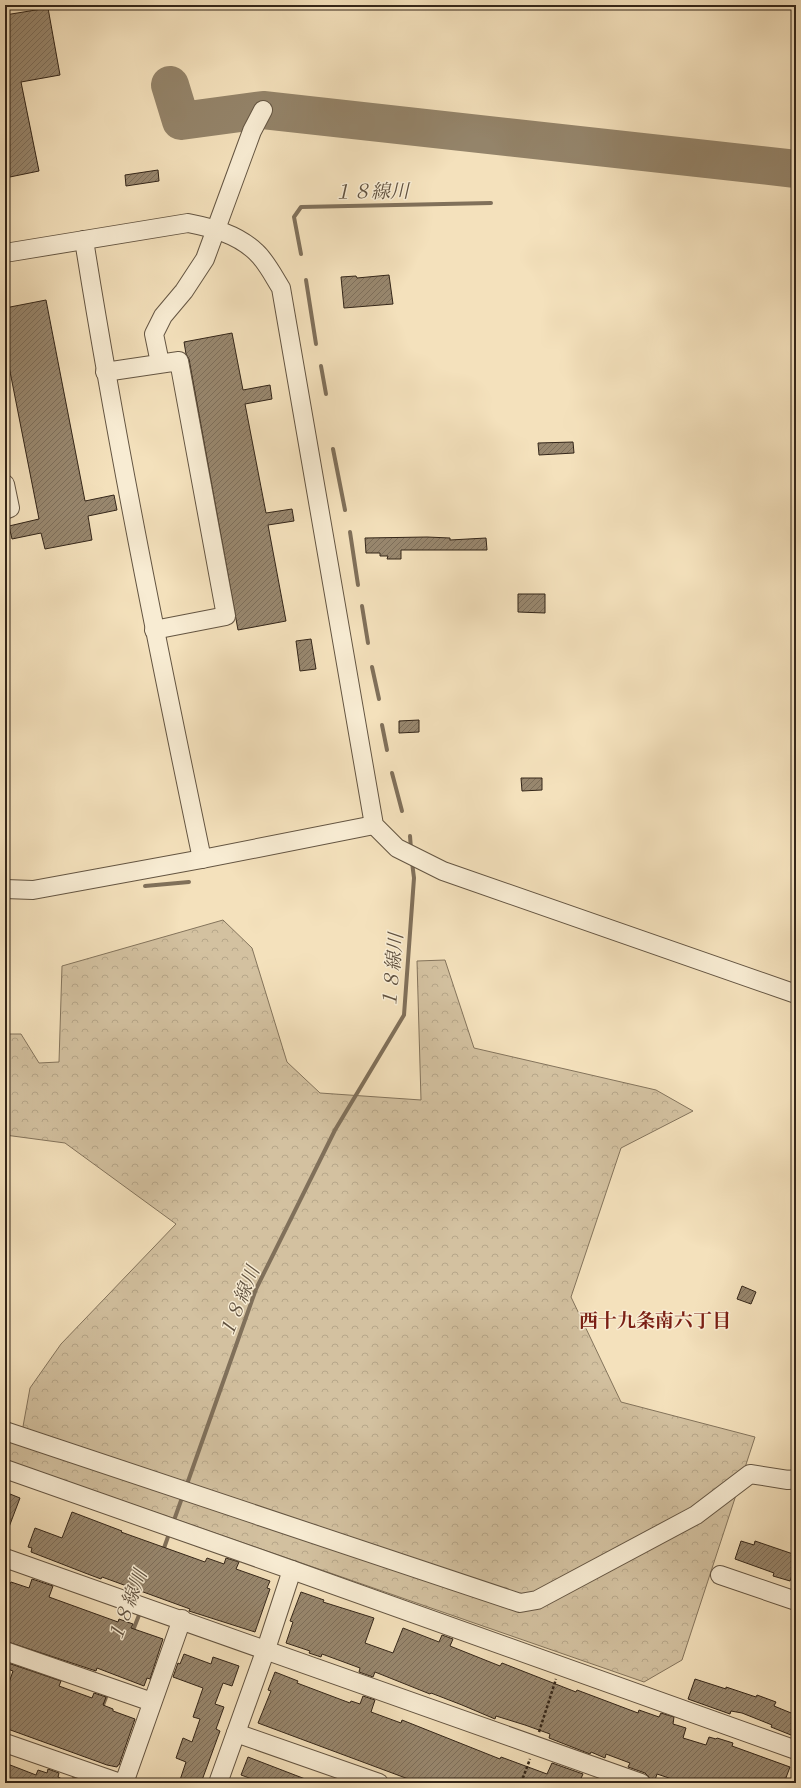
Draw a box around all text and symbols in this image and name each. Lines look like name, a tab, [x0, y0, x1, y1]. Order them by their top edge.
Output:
water label: １８線川	[333, 178, 411, 205]
water label: １８線川	[377, 930, 408, 1010]
water label: １８線川	[214, 1260, 266, 1342]
district label: 西十九条南六丁目	[579, 1308, 731, 1333]
water label: １８線川	[102, 1564, 153, 1646]

